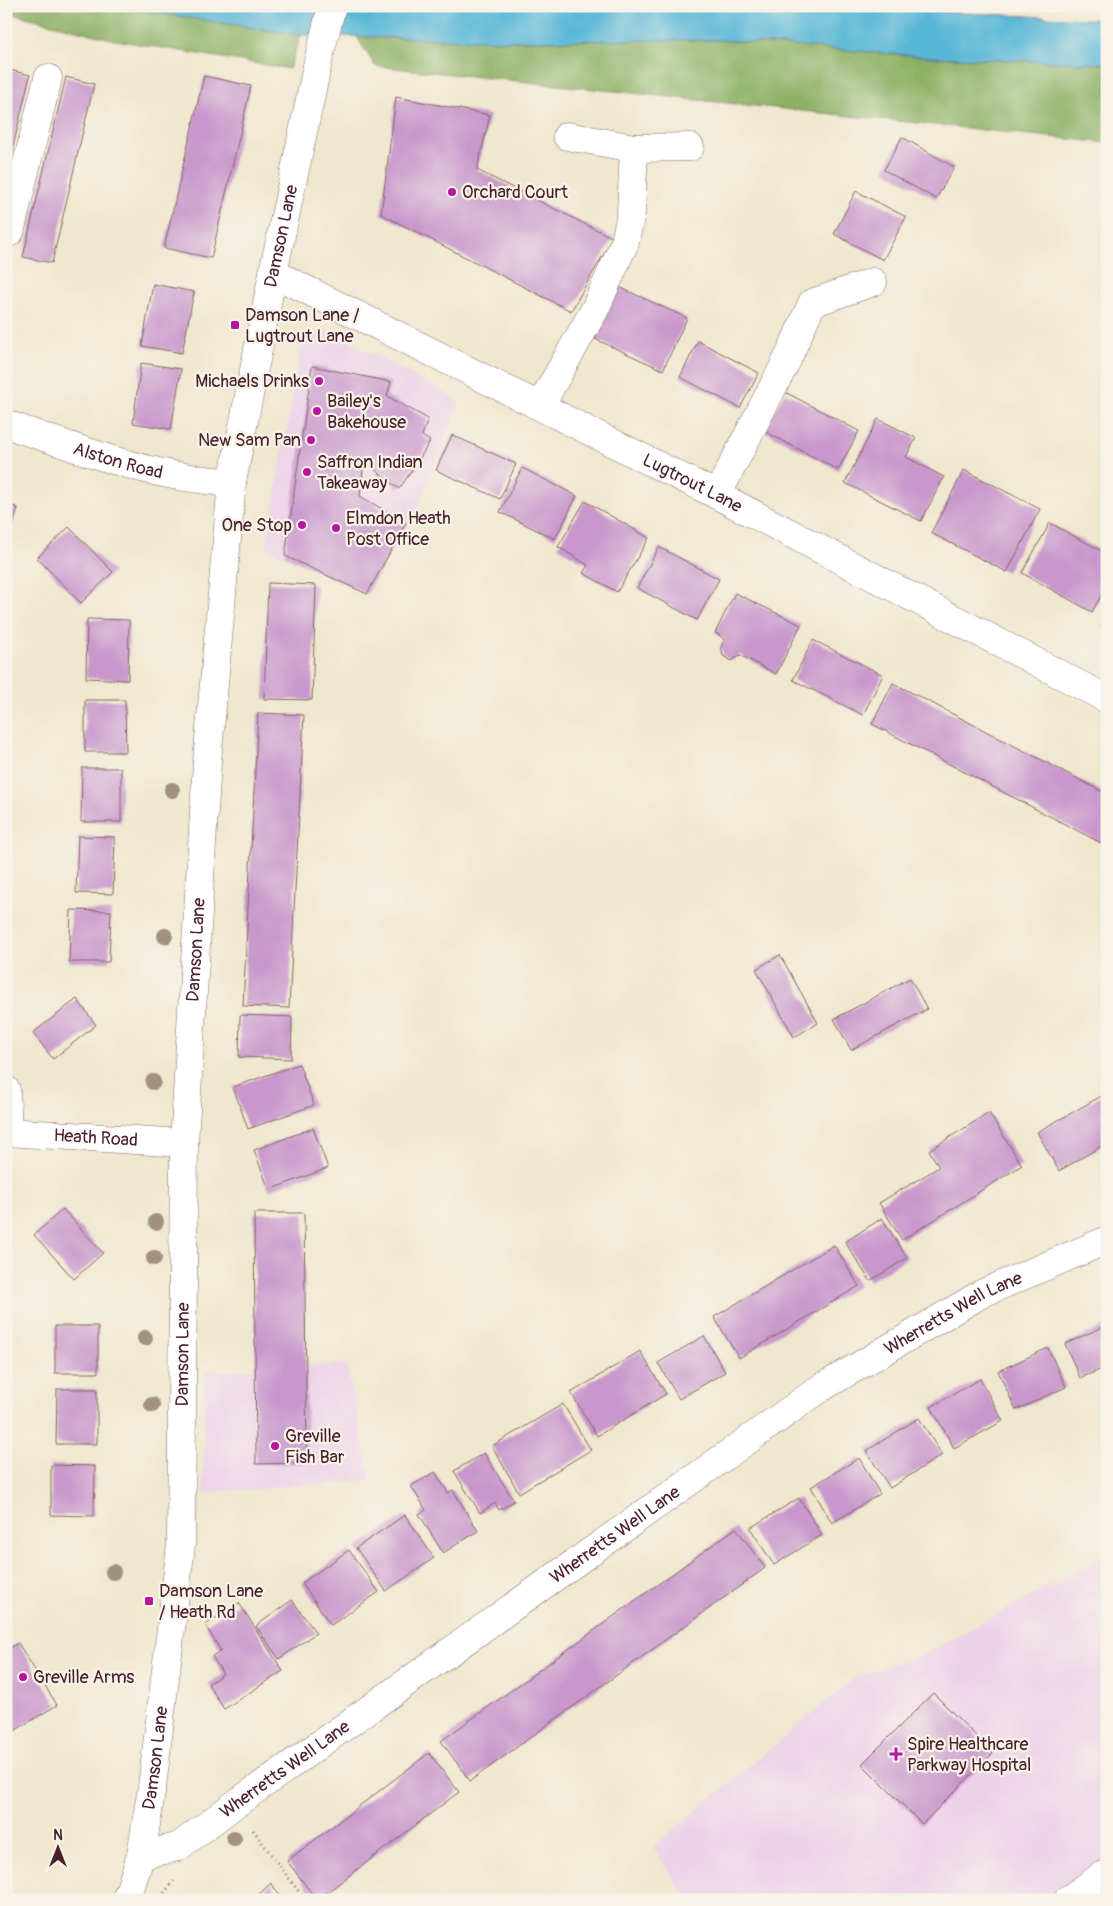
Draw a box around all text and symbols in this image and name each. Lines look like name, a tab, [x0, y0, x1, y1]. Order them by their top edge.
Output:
place label: Orchard Court	[462, 181, 569, 204]
street label: Damson Lane	[259, 183, 303, 289]
marker: Orchard Court	[446, 186, 458, 198]
place label: Damson Lane / Lugtrout Lane	[245, 304, 359, 348]
marker: Damson Lane / Lugtrout Lane	[229, 319, 241, 331]
place label: Michaels Drinks	[195, 370, 309, 393]
marker: Michaels Drinks	[313, 375, 325, 387]
place label: Bailey's Bakehouse	[327, 390, 406, 434]
marker: Bailey's Bakehouse	[311, 405, 323, 417]
place label: New Sam Pan	[198, 429, 301, 452]
marker: New Sam Pan	[305, 434, 317, 446]
street label: Alston Road	[70, 437, 165, 484]
street label: Lugtrout Lane	[639, 448, 746, 518]
place label: Saffron Indian Takeaway	[317, 451, 423, 495]
marker: Saffron Indian Takeaway	[301, 466, 313, 478]
place label: Elmdon Heath Post Office	[346, 507, 451, 551]
place label: One Stop	[222, 514, 292, 537]
marker: One Stop	[296, 519, 308, 531]
marker: Elmdon Heath Post Office	[330, 522, 342, 534]
street label: Damson Lane	[181, 897, 210, 1002]
street label: Heath Road	[53, 1123, 139, 1152]
street label: Wherretts Well Lane	[880, 1266, 1026, 1360]
street label: Damson Lane	[171, 1302, 194, 1407]
place label: Greville Fish Bar	[285, 1425, 345, 1469]
marker: Greville Fish Bar	[269, 1440, 281, 1452]
street label: Wherretts Well Lane	[545, 1480, 685, 1589]
place label: Damson Lane / Heath Rd	[159, 1580, 263, 1624]
marker: Damson Lane / Heath Rd	[143, 1595, 155, 1607]
place label: Greville Arms	[33, 1666, 134, 1689]
marker: Greville Arms	[17, 1671, 29, 1683]
street label: Damson Lane	[137, 1705, 173, 1811]
street label: Wherretts Well Lane	[215, 1715, 354, 1823]
place label: Spire Healthcare Parkway Hospital	[907, 1733, 1031, 1777]
marker: Spire Healthcare Parkway Hospital	[889, 1747, 903, 1761]
north arrow	[32, 1824, 82, 1874]
text: N	[53, 1827, 63, 1844]

